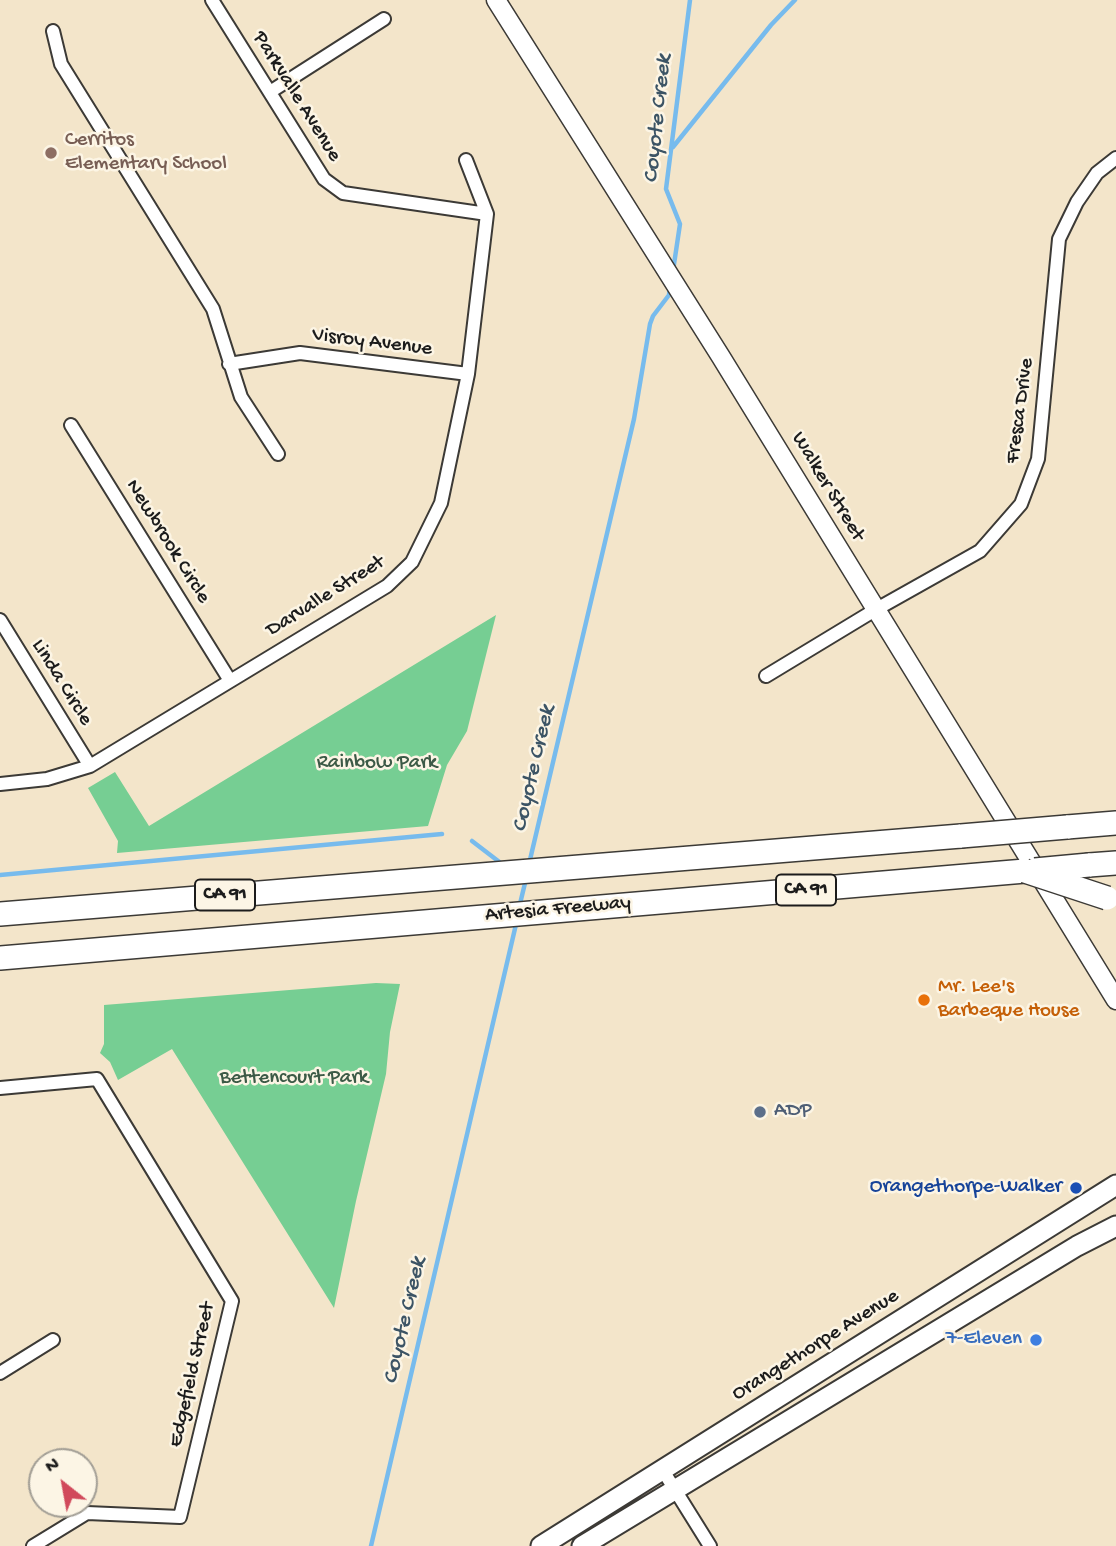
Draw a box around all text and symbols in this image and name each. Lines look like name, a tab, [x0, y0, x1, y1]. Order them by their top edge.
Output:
street label: Parkvalle Avenue	[246, 27, 346, 167]
water label: Coyote Creek	[639, 53, 679, 185]
place label: Cerritos Elementary School	[65, 128, 227, 178]
marker: Cerritos Elementary School	[43, 145, 59, 161]
street label: Visroy Avenue	[311, 323, 433, 363]
street label: Fresca Drive	[1001, 357, 1041, 465]
street label: Walker Street	[785, 428, 869, 546]
street label: Newbrook Circle	[119, 475, 215, 609]
street label: Darvalle Street	[262, 551, 390, 643]
street label: Linda Circle	[25, 635, 97, 731]
water label: Coyote Creek	[507, 703, 563, 835]
park label: Rainbow Park	[317, 751, 437, 777]
road number: CA 91	[776, 874, 836, 906]
road number: CA 91	[195, 880, 255, 911]
street label: Artesia Freeway	[484, 891, 632, 929]
place label: Mr. Lee's Barbeque House	[938, 975, 1079, 1025]
marker: Mr. Lee's Barbeque House	[916, 992, 932, 1008]
park label: Bettencourt Park	[220, 1066, 368, 1092]
place label: ADP	[774, 1099, 812, 1125]
marker: ADP	[752, 1104, 768, 1120]
place label: Orangethorpe-Walker	[870, 1175, 1062, 1201]
marker: Orangethorpe-Walker	[1068, 1180, 1084, 1196]
water label: Coyote Creek	[378, 1255, 434, 1387]
street label: Orangethorpe Avenue	[728, 1284, 904, 1408]
street label: Edgefield Street	[164, 1300, 222, 1450]
place label: 7-Eleven	[946, 1327, 1022, 1353]
marker: 7-Eleven	[1028, 1332, 1044, 1348]
north arrow	[28, 1448, 98, 1518]
text: N	[42, 1453, 64, 1479]

